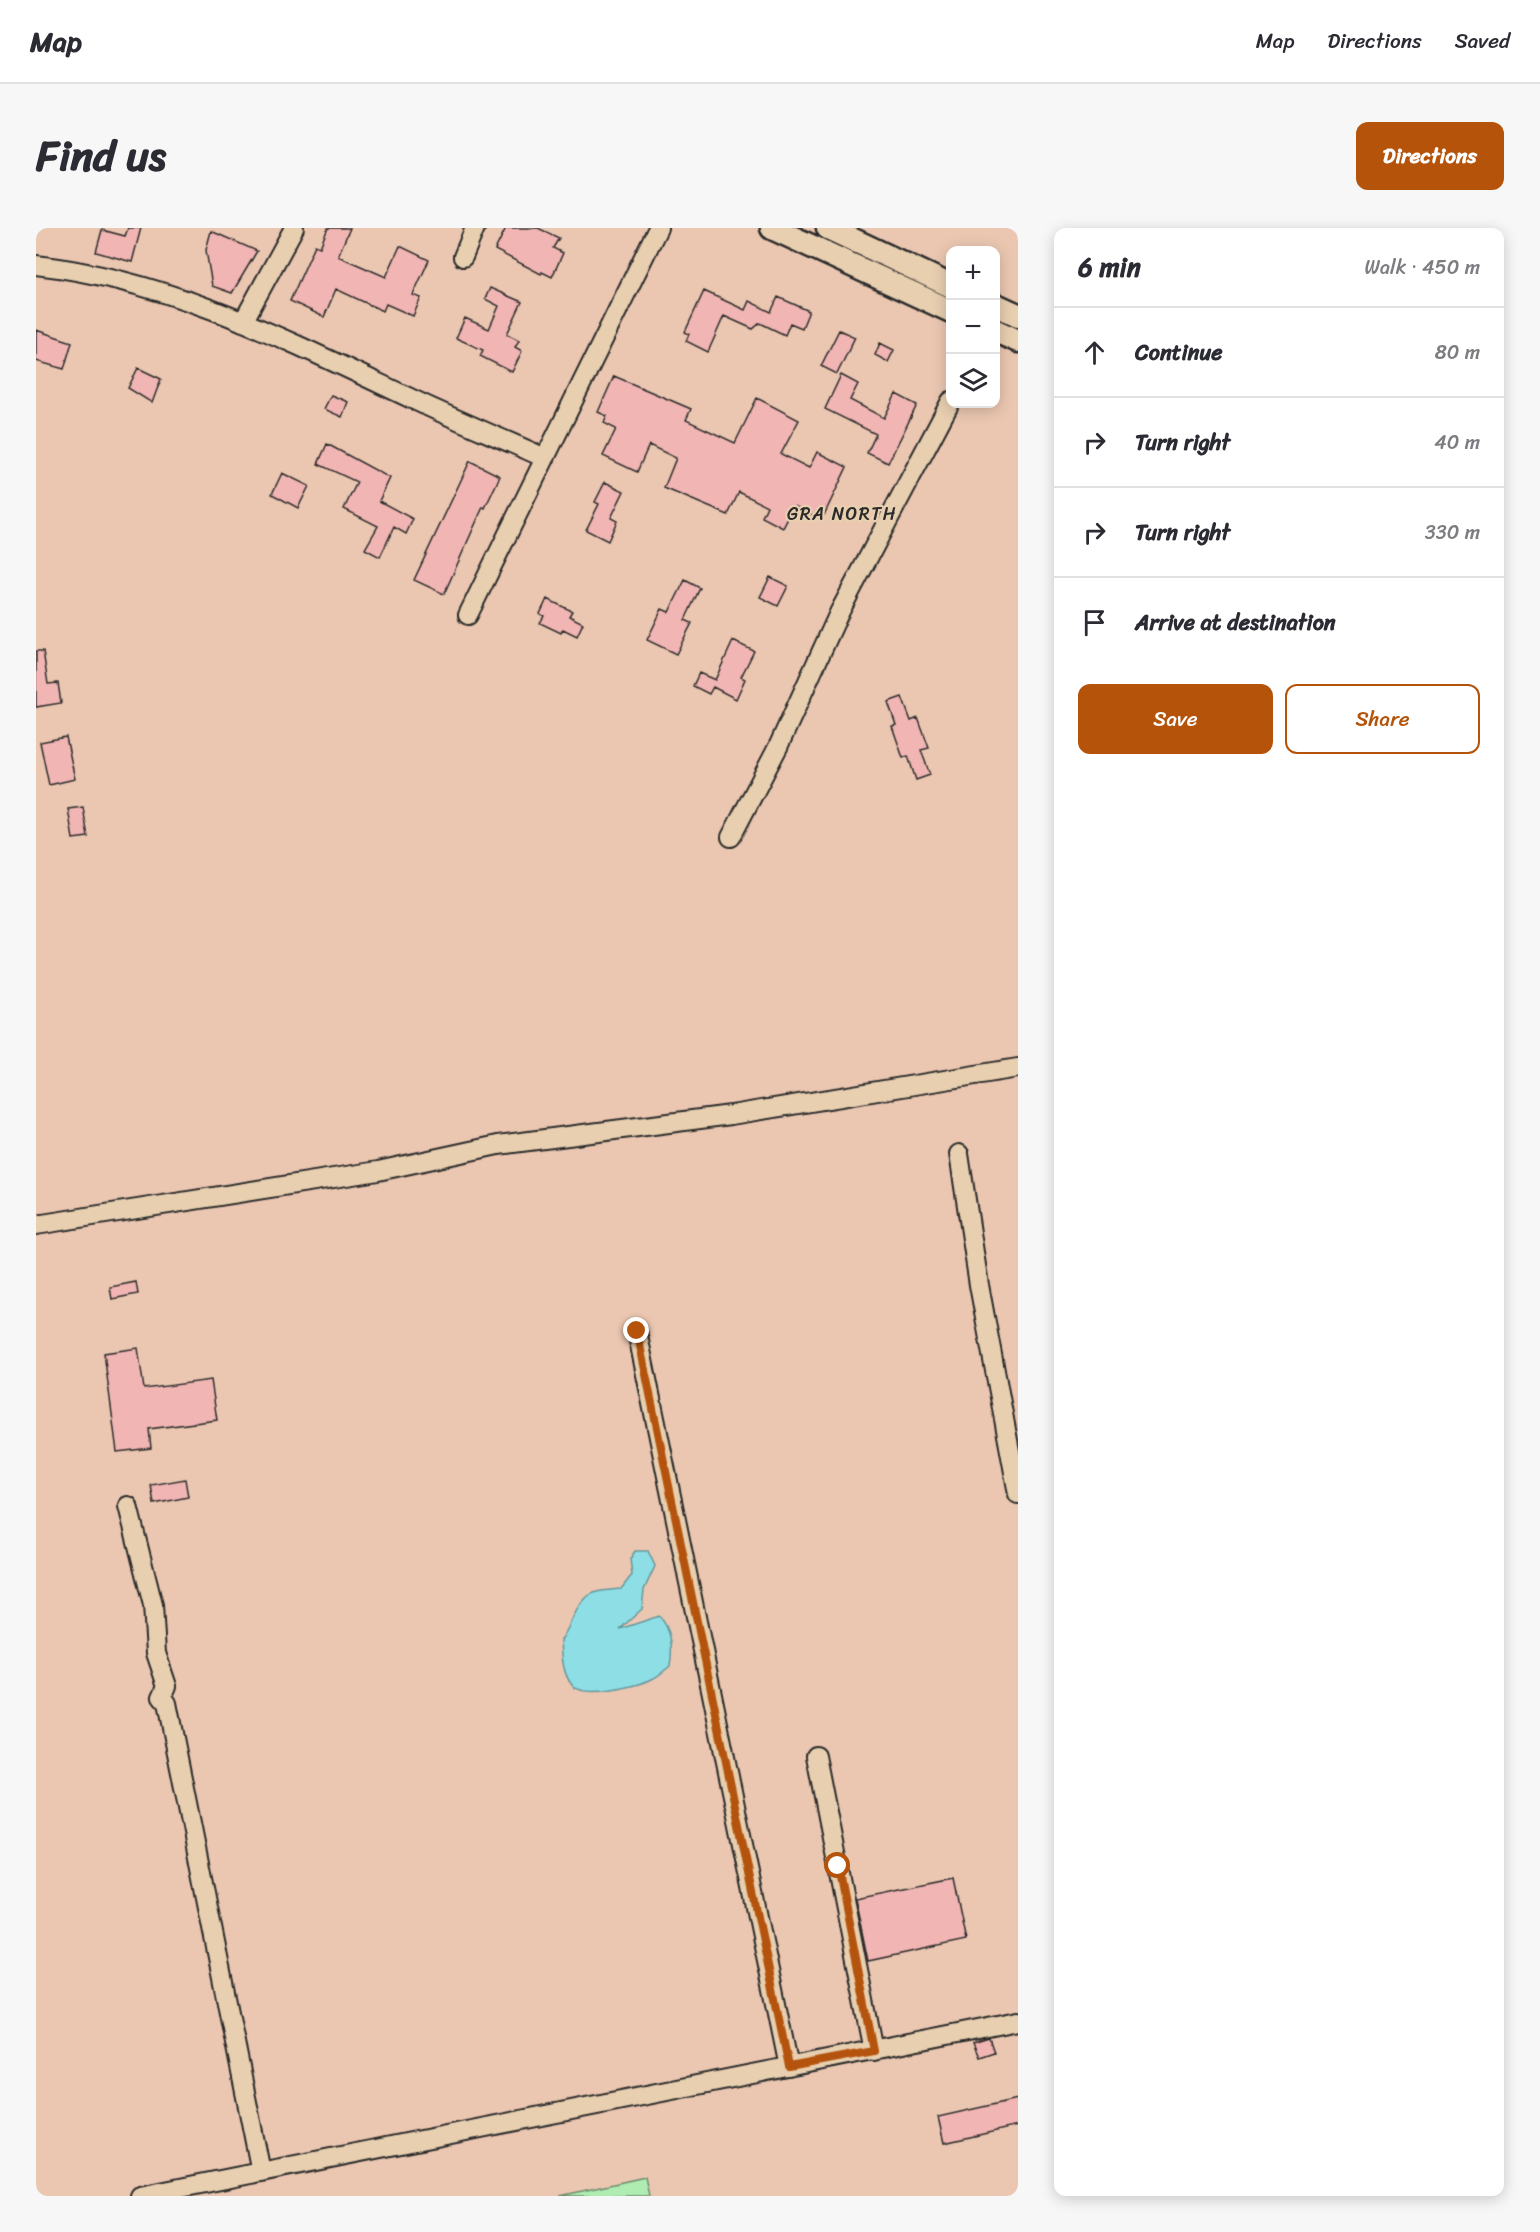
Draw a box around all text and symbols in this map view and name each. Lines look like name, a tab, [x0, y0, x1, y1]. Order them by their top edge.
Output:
text: Map	[30, 17, 82, 66]
text: Map	[1256, 22, 1294, 60]
text: Directions	[1327, 22, 1422, 60]
text: Saved	[1455, 22, 1510, 60]
text: Find us	[36, 119, 166, 193]
button: Directions	[1356, 122, 1504, 190]
text: 6 min	[1078, 244, 1141, 290]
map controls	[946, 246, 1000, 408]
button: +	[946, 246, 1000, 300]
text: Walk · 450 m	[1365, 250, 1480, 285]
button: −	[946, 300, 1000, 354]
text: Continue	[1135, 333, 1223, 372]
text: 80 m	[1435, 335, 1480, 370]
icon: ahead	[1078, 336, 1111, 369]
button: layers	[946, 354, 1000, 408]
text: Turn right	[1135, 423, 1230, 462]
text: 40 m	[1434, 425, 1480, 460]
icon: right	[1078, 426, 1111, 459]
district label: GRA NORTH	[787, 498, 897, 530]
text: Turn right	[1135, 513, 1230, 552]
text: 330 m	[1425, 515, 1480, 550]
icon: right	[1078, 516, 1111, 549]
text: Arrive at destination	[1135, 603, 1336, 642]
icon: arrive	[1078, 606, 1111, 639]
button: Save	[1078, 684, 1273, 754]
button: Share	[1285, 684, 1480, 754]
route end	[623, 1317, 649, 1343]
route start	[824, 1852, 850, 1878]

